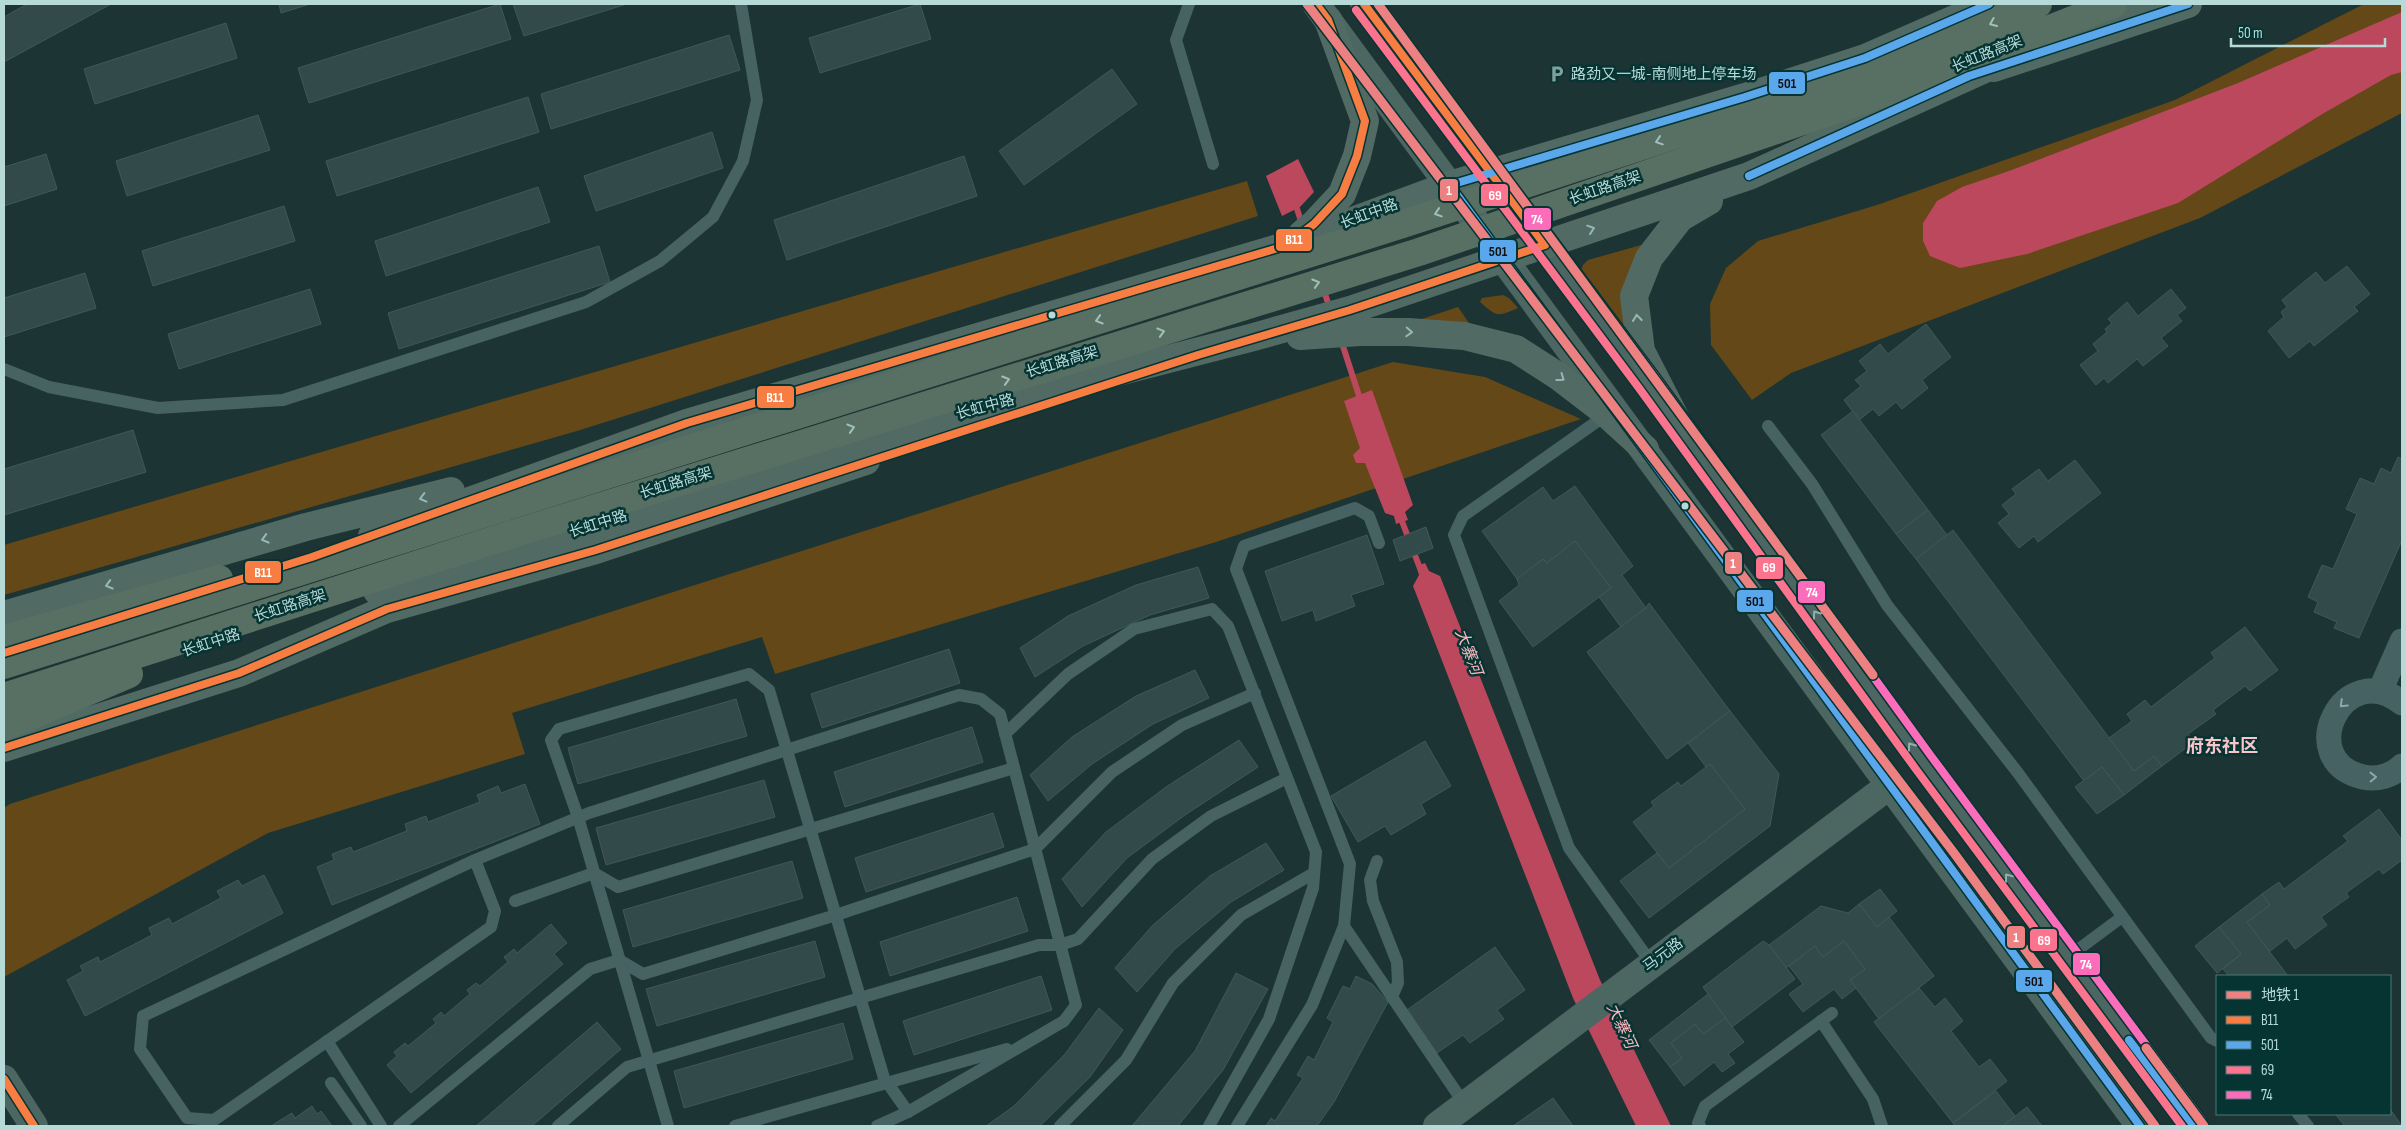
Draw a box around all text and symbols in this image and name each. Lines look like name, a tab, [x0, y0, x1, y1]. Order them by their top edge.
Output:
scale bar	[2231, 15, 2385, 47]
one-way arrow	[1989, 16, 1998, 27]
text: 50 m	[2238, 24, 2263, 43]
street label: 长虹路高架	[1949, 31, 2025, 77]
parking icon: 路劲又一城-南侧地上停车场	[1547, 64, 1567, 84]
place label: 路劲又一城-南侧地上停车场	[1571, 65, 1757, 84]
line badge: 501	[1768, 71, 1806, 95]
text: 501	[1778, 75, 1797, 92]
one-way arrow	[1655, 135, 1663, 145]
street label: 长虹路高架	[1566, 167, 1644, 209]
line badge: 1	[1439, 178, 1459, 202]
text: 1	[1446, 182, 1452, 199]
line badge: 69	[1480, 183, 1509, 207]
text: 69	[1488, 187, 1502, 204]
street label: 长虹中路	[1338, 195, 1400, 233]
one-way arrow	[1434, 207, 1442, 217]
line badge: 74	[1523, 207, 1552, 231]
text: 74	[1531, 211, 1543, 228]
one-way arrow	[1586, 225, 1595, 235]
line badge: B11	[1275, 228, 1313, 252]
text: B11	[1285, 231, 1303, 248]
line badge: 501	[1479, 239, 1517, 263]
text: 501	[1489, 243, 1508, 260]
one-way arrow	[1312, 279, 1320, 289]
unlabelled marker	[1047, 310, 1057, 320]
one-way arrow	[1632, 313, 1643, 321]
one-way arrow	[1095, 314, 1104, 324]
one-way arrow	[1156, 327, 1165, 337]
one-way arrow	[1405, 327, 1413, 338]
street label: 长虹路高架	[1023, 342, 1101, 382]
one-way arrow	[1555, 372, 1565, 381]
one-way arrow	[1001, 376, 1010, 386]
line badge: B11	[756, 385, 795, 409]
text: B11	[766, 389, 784, 406]
street label: 长虹中路	[954, 390, 1016, 424]
one-way arrow	[846, 424, 854, 434]
street label: 长虹路高架	[637, 463, 715, 503]
one-way arrow	[418, 492, 427, 503]
unlabelled marker	[1680, 501, 1690, 511]
street label: 长虹中路	[567, 506, 629, 542]
one-way arrow	[262, 534, 270, 544]
line badge: 1	[1724, 551, 1743, 575]
text: 1	[1730, 555, 1736, 572]
line badge: 69	[1755, 556, 1784, 580]
text: 69	[1762, 559, 1776, 576]
line badge: B11	[244, 560, 282, 584]
text: B11	[254, 564, 272, 581]
one-way arrow	[106, 579, 114, 589]
line badge: 74	[1797, 580, 1826, 604]
text: 74	[1806, 584, 1818, 601]
street label: 长虹路高架	[251, 585, 329, 627]
line badge: 501	[1736, 589, 1774, 613]
text: 501	[1746, 593, 1765, 610]
one-way arrow	[1813, 611, 1822, 620]
street label: 长虹中路	[180, 625, 242, 661]
water label: 大寨河	[1451, 626, 1487, 681]
one-way arrow	[2340, 698, 2349, 707]
district label: 府东社区	[2186, 736, 2258, 757]
one-way arrow	[1908, 742, 1917, 752]
one-way arrow	[2370, 772, 2378, 782]
one-way arrow	[2005, 874, 2013, 883]
line badge: 1	[2006, 925, 2026, 949]
line badge: 69	[2029, 928, 2058, 952]
text: 1	[2013, 929, 2019, 946]
text: 69	[2037, 932, 2051, 949]
street label: 马元路	[1639, 934, 1687, 976]
line badge: 74	[2072, 952, 2101, 976]
text: 74	[2080, 956, 2092, 973]
line badge: 501	[2015, 969, 2053, 993]
text: 501	[2025, 973, 2044, 990]
legend	[2216, 975, 2391, 1115]
text: 地铁 1	[2261, 986, 2299, 1005]
water label: 大寨河	[1602, 1000, 1641, 1054]
text: B11	[2261, 1011, 2279, 1030]
text: 501	[2261, 1036, 2280, 1055]
text: 69	[2261, 1061, 2274, 1080]
text: 74	[2261, 1086, 2273, 1105]

